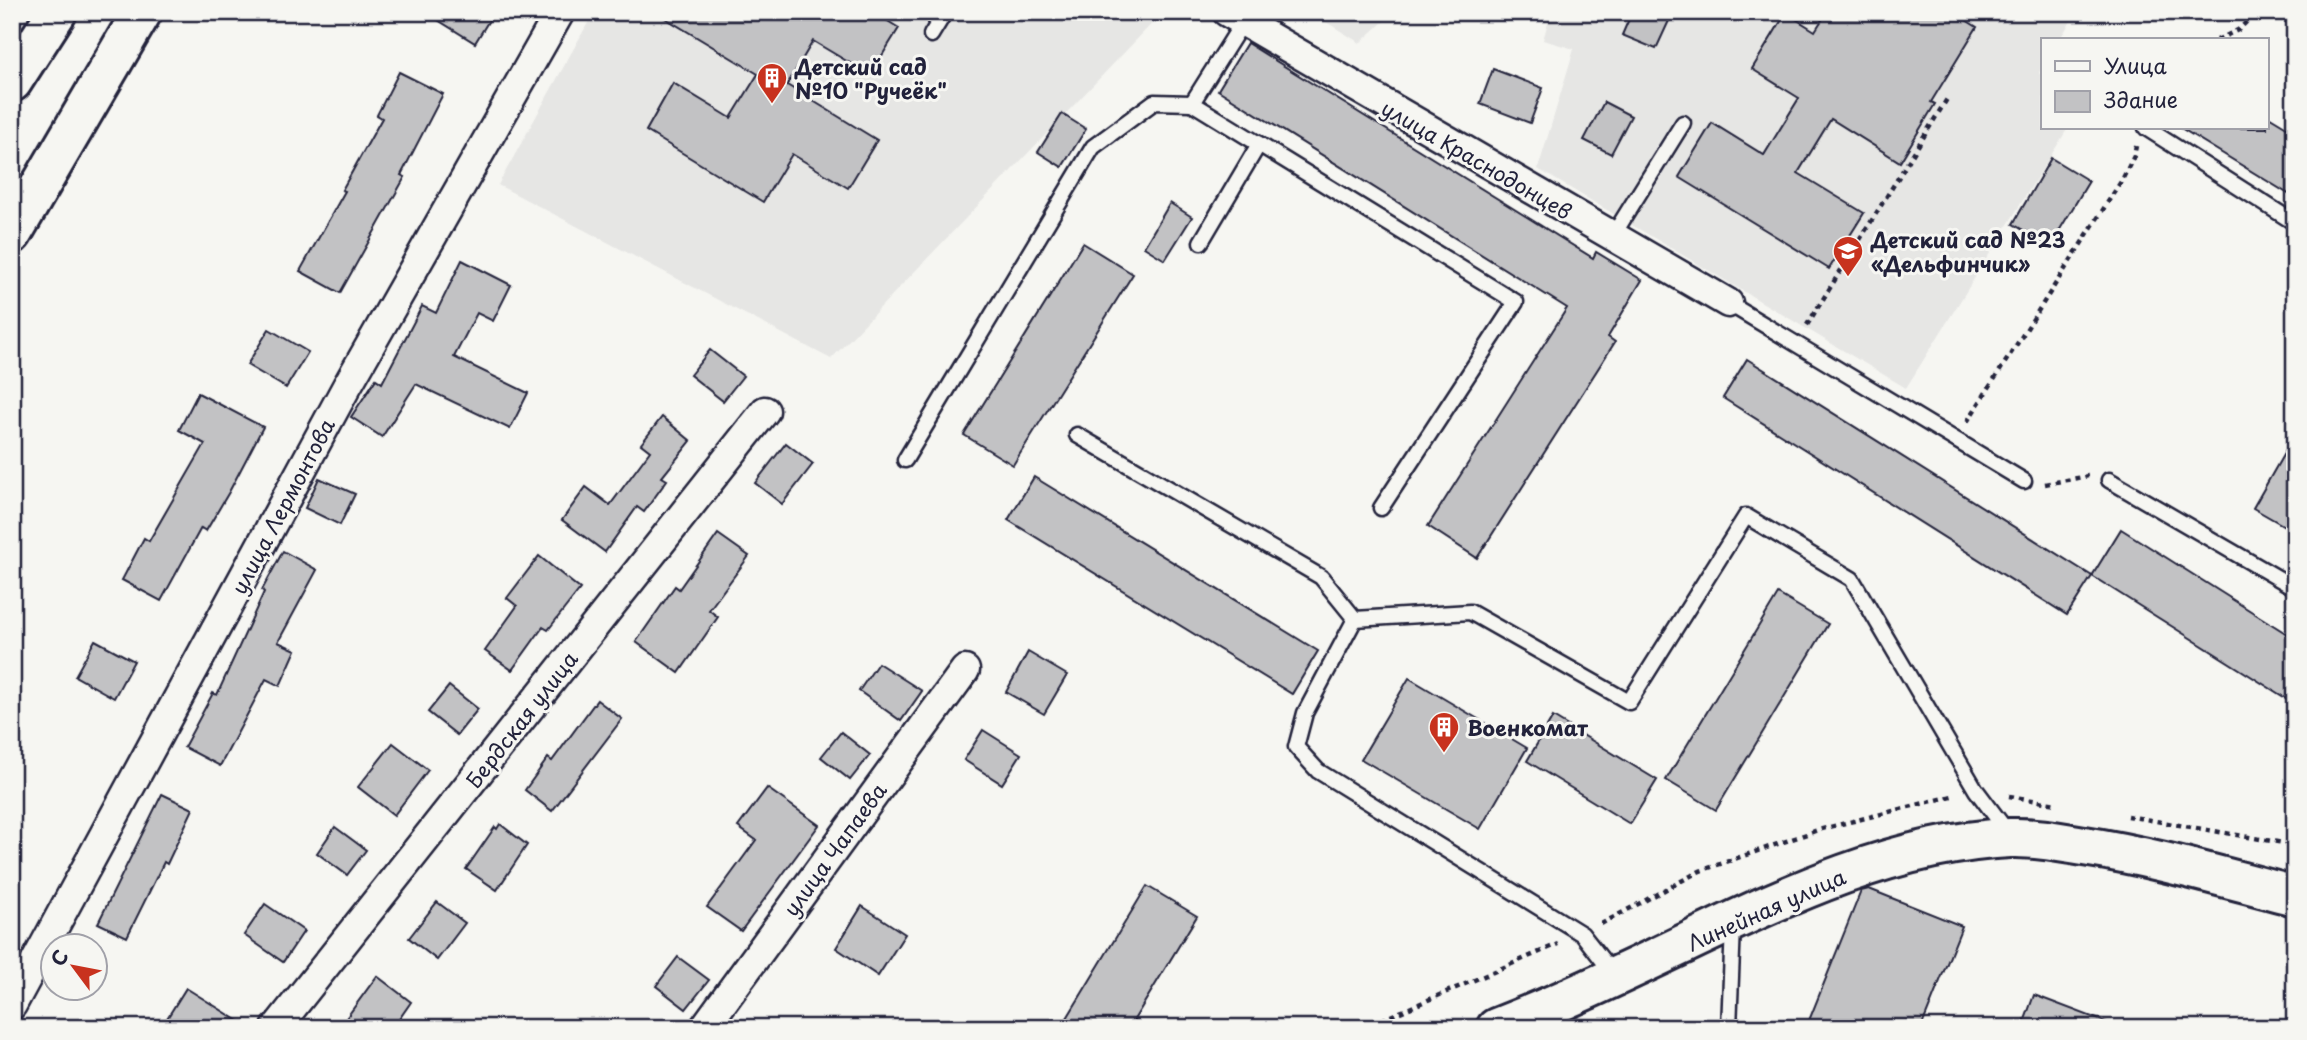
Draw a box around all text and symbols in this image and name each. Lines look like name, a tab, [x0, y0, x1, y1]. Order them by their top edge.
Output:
legend	[2041, 38, 2268, 130]
text: Улица	[2104, 49, 2167, 81]
place label: Детский сад №10 "Ручеёк"	[794, 50, 947, 106]
building icon: Детский сад №10 "Ручеёк"	[755, 61, 789, 105]
text: Здание	[2104, 83, 2178, 115]
street label: улица Краснодонцев	[1376, 91, 1578, 227]
place label: Детский сад №23 «Дельфинчик»	[1870, 223, 2066, 279]
school or university icon: Детский сад №23 «Дельфинчик»	[1831, 234, 1865, 278]
street label: улица Лермонтова	[222, 412, 342, 600]
street label: Бердская улица	[457, 643, 585, 794]
building icon: Военкомат	[1427, 710, 1461, 754]
place label: Военкомат	[1467, 711, 1588, 743]
street label: улица Чапаева	[775, 776, 893, 922]
street label: Линейная улица	[1682, 859, 1851, 958]
north arrow	[38, 932, 108, 1002]
text: С	[43, 944, 74, 971]

